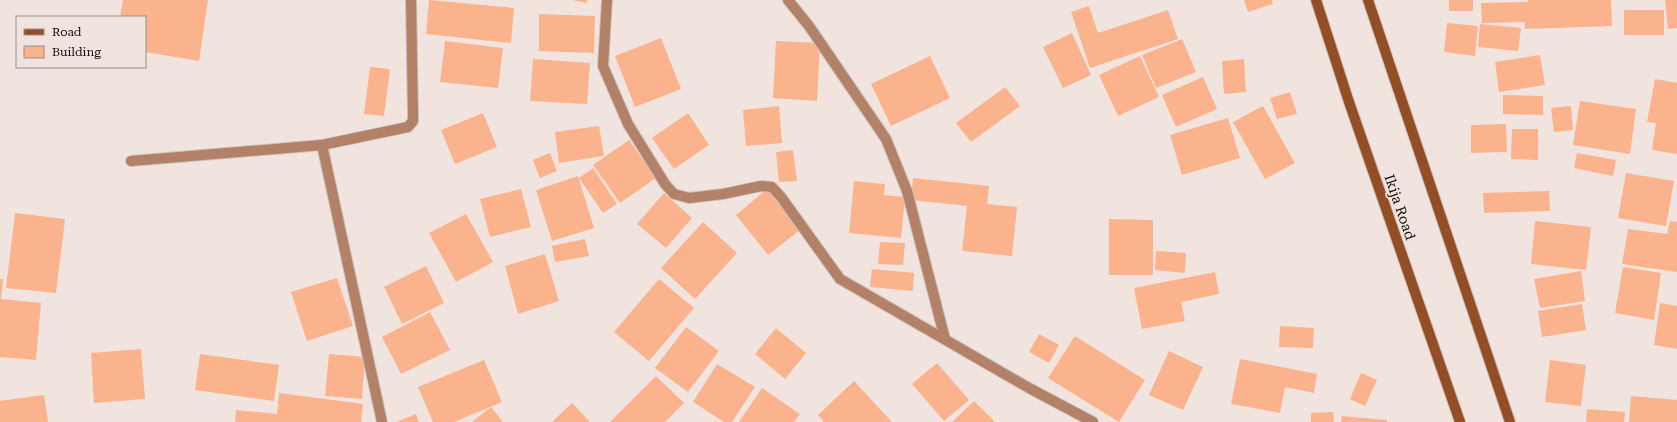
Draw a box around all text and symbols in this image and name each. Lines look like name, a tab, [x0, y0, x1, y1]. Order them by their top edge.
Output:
legend	[16, 16, 146, 68]
text: Road	[52, 25, 82, 39]
text: Building	[52, 45, 101, 59]
street label: Ikija Road	[1381, 172, 1419, 242]

